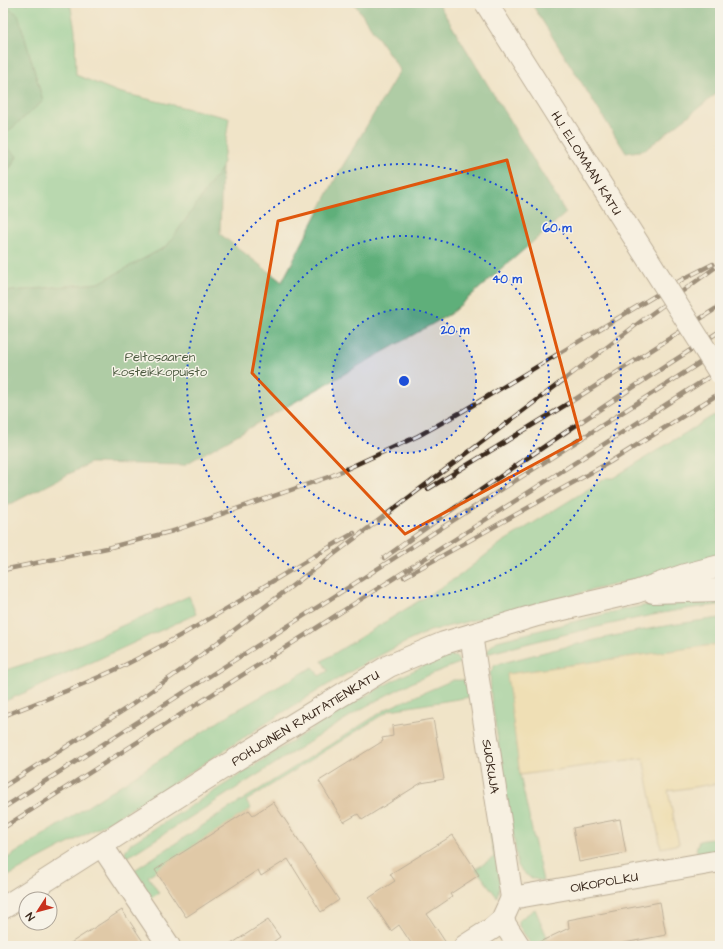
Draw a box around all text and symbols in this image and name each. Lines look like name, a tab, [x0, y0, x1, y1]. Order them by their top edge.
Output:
street label: HJ. ELOMAAN KATU	[547, 108, 626, 219]
text: 60 m	[542, 220, 572, 237]
text: 40 m	[492, 271, 523, 288]
text: 20 m	[440, 322, 470, 339]
park label: Peltosaaren kosteikkopuisto	[113, 348, 208, 381]
centre of rings	[397, 374, 411, 388]
street label: POHJOINEN RAUTATIENKATU	[228, 666, 383, 770]
street label: SUOKUJA	[477, 738, 504, 796]
street label: OIKOPOLKU	[569, 868, 640, 897]
north arrow	[18, 891, 58, 931]
text: N	[22, 909, 38, 924]

